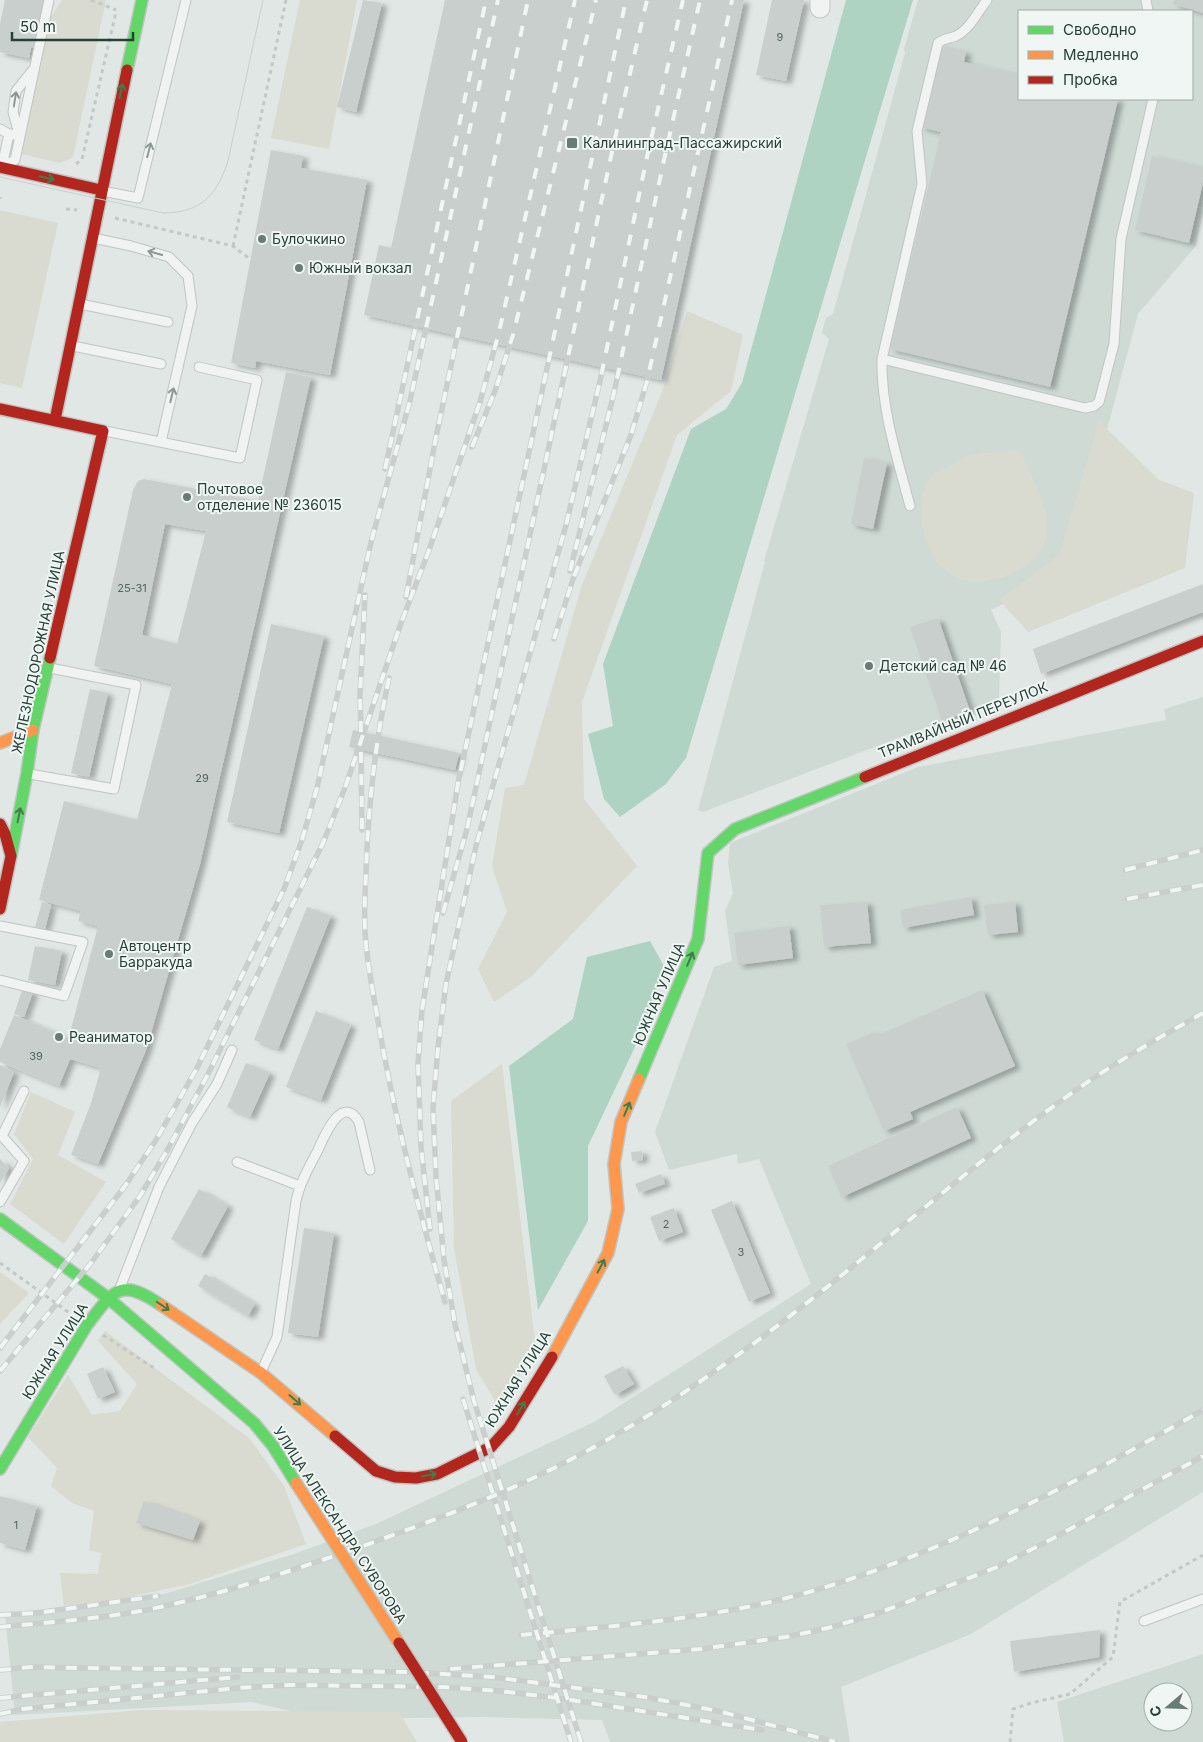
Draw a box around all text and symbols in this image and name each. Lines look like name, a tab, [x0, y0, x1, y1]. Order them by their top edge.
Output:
scale bar	[12, 10, 134, 42]
legend	[1018, 10, 1193, 100]
text: 50 m	[20, 17, 56, 36]
text: Свободно	[1063, 20, 1137, 39]
house number: 9	[777, 30, 784, 44]
text: Медленно	[1063, 45, 1139, 64]
text: Пробка	[1063, 70, 1118, 89]
one-way arrow	[117, 84, 127, 100]
one-way arrow	[10, 92, 20, 108]
place label: Калининград-Пассажирский	[583, 134, 782, 151]
marker: Калининград-Пассажирский	[565, 136, 579, 150]
one-way arrow	[145, 143, 154, 159]
one-way arrow	[39, 174, 55, 183]
place label: Булочкино	[272, 230, 346, 247]
marker: Булочкино	[256, 233, 268, 245]
one-way arrow	[147, 247, 163, 257]
place label: Южный вокзал	[309, 259, 412, 276]
marker: Южный вокзал	[293, 262, 305, 274]
one-way arrow	[168, 387, 177, 403]
place label: Почтовое отделение № 236015	[197, 480, 342, 513]
marker: Почтовое отделение № 236015	[181, 491, 193, 503]
street label: ЖЕЛЕЗНОДОРОЖНАЯ УЛИЦА	[8, 548, 67, 755]
house number: 25-31	[117, 581, 147, 595]
place label: Детский сад № 46	[879, 657, 1007, 674]
marker: Детский сад № 46	[863, 660, 875, 672]
street label: ТРАМВАЙНЫЙ ПЕРЕУЛОК	[875, 677, 1051, 761]
house number: 29	[195, 771, 209, 785]
one-way arrow	[14, 807, 24, 823]
place label: Автоцентр Барракуда	[119, 937, 193, 970]
street label: ЮЖНАЯ УЛИЦА	[629, 939, 688, 1048]
marker: Автоцентр Барракуда	[103, 948, 115, 960]
one-way arrow	[686, 952, 695, 967]
place label: Реаниматор	[69, 1028, 152, 1045]
marker: Реаниматор	[53, 1031, 65, 1043]
house number: 39	[29, 1049, 43, 1063]
one-way arrow	[623, 1101, 632, 1116]
house number: 2	[663, 1217, 669, 1231]
house number: 3	[738, 1245, 745, 1259]
one-way arrow	[596, 1260, 606, 1274]
street label: ЮЖНАЯ УЛИЦА	[18, 1299, 91, 1402]
one-way arrow	[155, 1301, 169, 1311]
street label: ЮЖНАЯ УЛИЦА	[481, 1327, 554, 1430]
one-way arrow	[288, 1394, 301, 1405]
one-way arrow	[516, 1401, 526, 1415]
street label: УЛИЦА АЛЕКСАНДРА СУВОРОВА	[270, 1423, 411, 1627]
one-way arrow	[421, 1470, 437, 1479]
house number: 1	[14, 1518, 18, 1532]
north arrow	[1143, 1682, 1193, 1732]
text: С	[1146, 1704, 1165, 1719]

